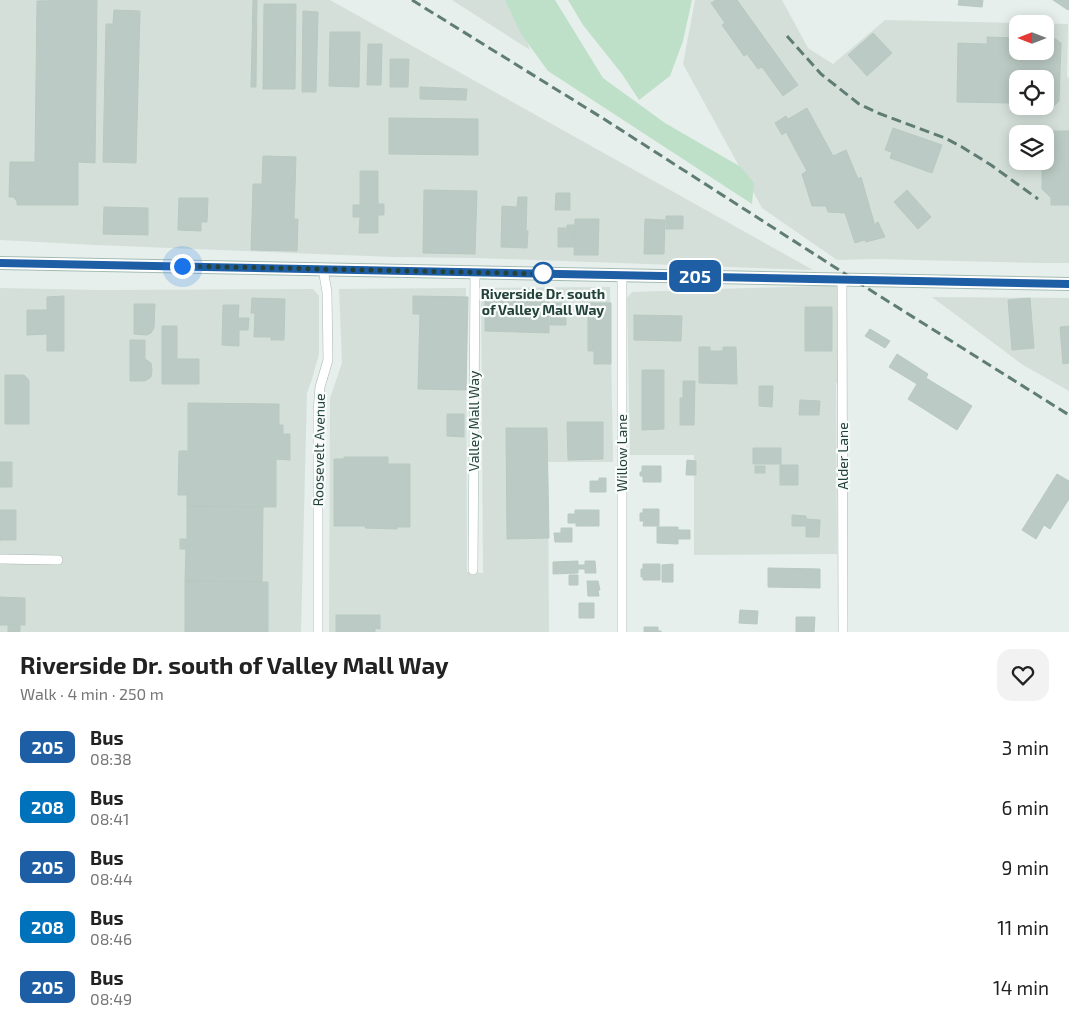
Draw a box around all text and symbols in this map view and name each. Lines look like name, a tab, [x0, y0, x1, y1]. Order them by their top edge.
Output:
north arrow	[1009, 15, 1054, 60]
map controls	[1009, 15, 1054, 170]
button: locate	[1009, 70, 1054, 115]
button: layers	[1009, 125, 1054, 170]
your location	[170, 254, 195, 279]
line badge: 205	[666, 260, 724, 292]
marker: Riverside Dr. south of Valley Mall Way	[532, 262, 554, 284]
text: 205	[679, 265, 711, 287]
place label: Riverside Dr. south of Valley Mall Way	[481, 285, 605, 318]
street label: Valley Mall Way	[465, 370, 482, 471]
street label: Roosevelt Avenue	[309, 393, 328, 507]
street label: Willow Lane	[613, 414, 630, 492]
street label: Alder Lane	[834, 422, 851, 490]
button: heart	[997, 649, 1049, 701]
text: Riverside Dr. south of Valley Mall Way	[20, 650, 449, 679]
text: Walk · 4 min · 250 m	[20, 684, 164, 703]
text: Bus	[90, 726, 124, 749]
text: 205	[32, 736, 63, 758]
text: 3 min	[1002, 736, 1049, 759]
text: 08:38	[90, 749, 132, 768]
text: Bus	[90, 786, 124, 809]
text: 208	[31, 796, 64, 818]
text: 6 min	[1001, 796, 1049, 819]
text: 08:41	[90, 809, 129, 828]
text: Bus	[90, 846, 124, 869]
text: 205	[32, 856, 63, 878]
text: 9 min	[1001, 856, 1049, 879]
text: 08:44	[90, 869, 133, 888]
text: Bus	[90, 906, 124, 929]
text: 208	[31, 916, 64, 938]
text: 11 min	[997, 916, 1049, 939]
text: 08:46	[90, 929, 132, 948]
text: Bus	[90, 966, 124, 989]
text: 205	[32, 976, 63, 998]
text: 14 min	[993, 976, 1049, 999]
text: 08:49	[90, 989, 132, 1008]

